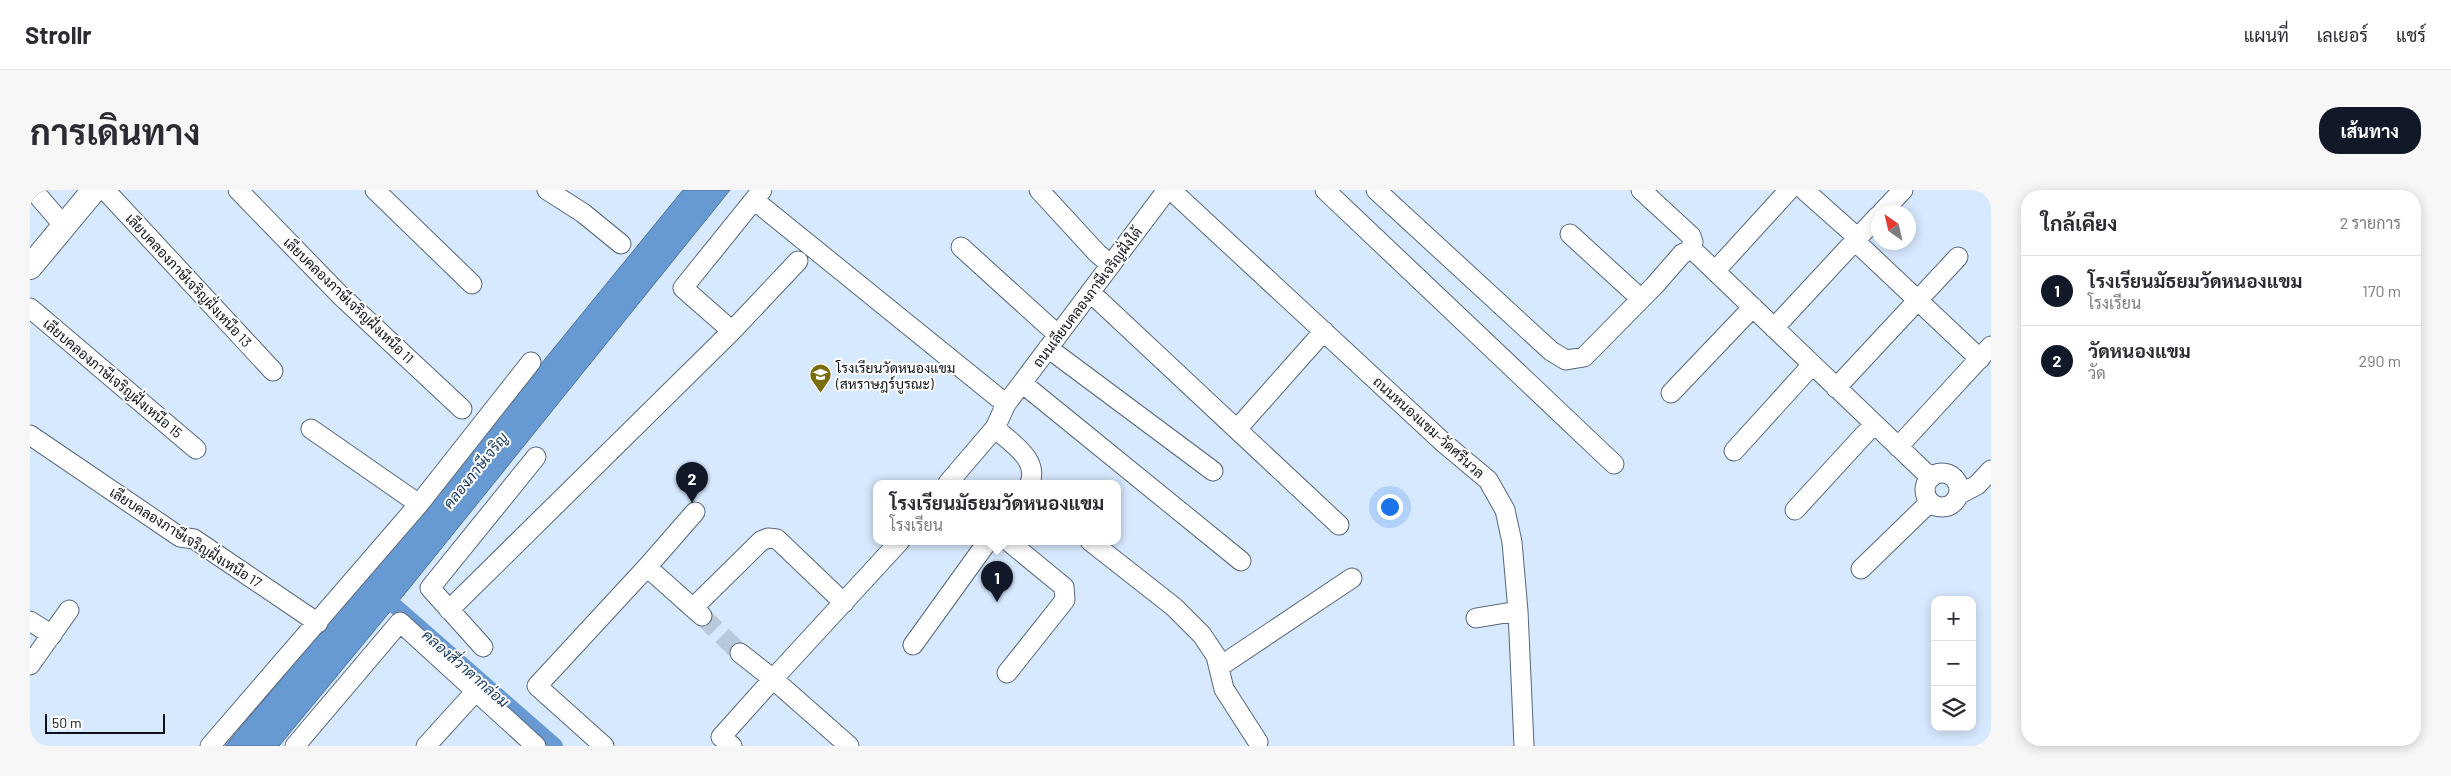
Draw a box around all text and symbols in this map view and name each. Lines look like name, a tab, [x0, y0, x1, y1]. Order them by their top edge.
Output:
text: Strollr	[25, 20, 92, 49]
text: แผนที่	[2244, 24, 2289, 46]
text: เลเยอร์	[2317, 24, 2368, 46]
text: แชร์	[2396, 24, 2426, 46]
button: เส้นทาง	[2319, 107, 2421, 154]
text: การเดินทาง	[30, 110, 200, 152]
north arrow	[1871, 205, 1916, 250]
street label: เลียบคลองภาษีเจริญฝั่งเหนือ 13	[122, 208, 257, 351]
text: ใกล้เคียง	[2041, 210, 2117, 235]
text: 2 รายการ	[2340, 213, 2401, 232]
street label: ถนนเลียบคลองภาษีเจริญฝั่งใต้	[1027, 221, 1147, 371]
street label: เลียบคลองภาษีเจริญฝั่งเหนือ 11	[280, 232, 419, 367]
text: โรงเรียนมัธยมวัดหนองแขม	[2088, 269, 2302, 292]
text: 1	[2054, 281, 2060, 300]
text: 170 m	[2362, 281, 2401, 300]
text: โรงเรียน	[2088, 293, 2141, 312]
street label: เลียบคลองภาษีเจริญฝั่งเหนือ 15	[39, 313, 188, 442]
text: วัดหนองแขม	[2088, 339, 2191, 362]
text: 2	[2053, 351, 2061, 370]
text: 290 m	[2359, 351, 2401, 370]
place label: โรงเรียนวัดหนองแขม (สหราษฎร์บูรณะ)	[835, 359, 955, 394]
school or university icon: โรงเรียนวัดหนองแขม (สหราษฎร์บูรณะ)	[808, 363, 832, 394]
text: วัด	[2088, 363, 2106, 382]
street label: ถนนหนองแขม-วัดศรีนวล	[1370, 373, 1488, 481]
water label: คลองภาษีเจริญ	[439, 428, 512, 512]
pin: 2	[676, 462, 708, 503]
popup	[873, 480, 1121, 545]
street label: เลียบคลองภาษีเจริญฝั่งเหนือ 17	[106, 481, 267, 592]
text: โรงเรียนมัธยมวัดหนองแขม	[890, 491, 1104, 514]
your location	[1377, 494, 1403, 520]
text: โรงเรียน	[890, 515, 943, 534]
pin: 1	[981, 561, 1013, 602]
map controls	[1931, 596, 1976, 731]
button: +	[1931, 596, 1976, 641]
water label: คลองสี่วาตากล่อม	[419, 622, 516, 710]
button: −	[1931, 641, 1976, 686]
button: layers	[1931, 686, 1976, 731]
scale bar	[45, 711, 165, 734]
text: 50 m	[52, 714, 81, 731]

